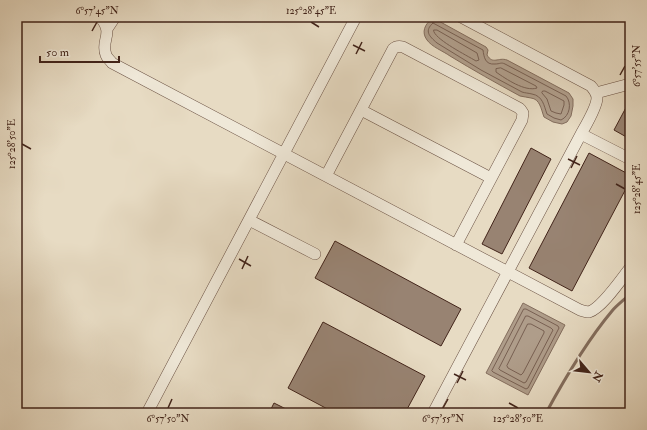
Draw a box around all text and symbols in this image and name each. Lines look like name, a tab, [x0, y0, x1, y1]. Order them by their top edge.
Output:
text: 6°57'45"N	[75, 5, 119, 17]
text: 125°28'45"E	[286, 5, 336, 17]
scale bar	[40, 38, 119, 64]
text: 50 m	[46, 45, 70, 60]
text: 6°57'55"N	[631, 45, 643, 87]
text: 125°28'50"E	[6, 119, 18, 169]
text: 125°28'45"E	[631, 164, 643, 214]
north arrow	[569, 352, 609, 392]
text: N	[589, 368, 606, 385]
text: 6°57'50"N	[147, 413, 189, 425]
text: 6°57'55"N	[422, 413, 464, 425]
text: 125°28'50"E	[493, 413, 543, 425]

